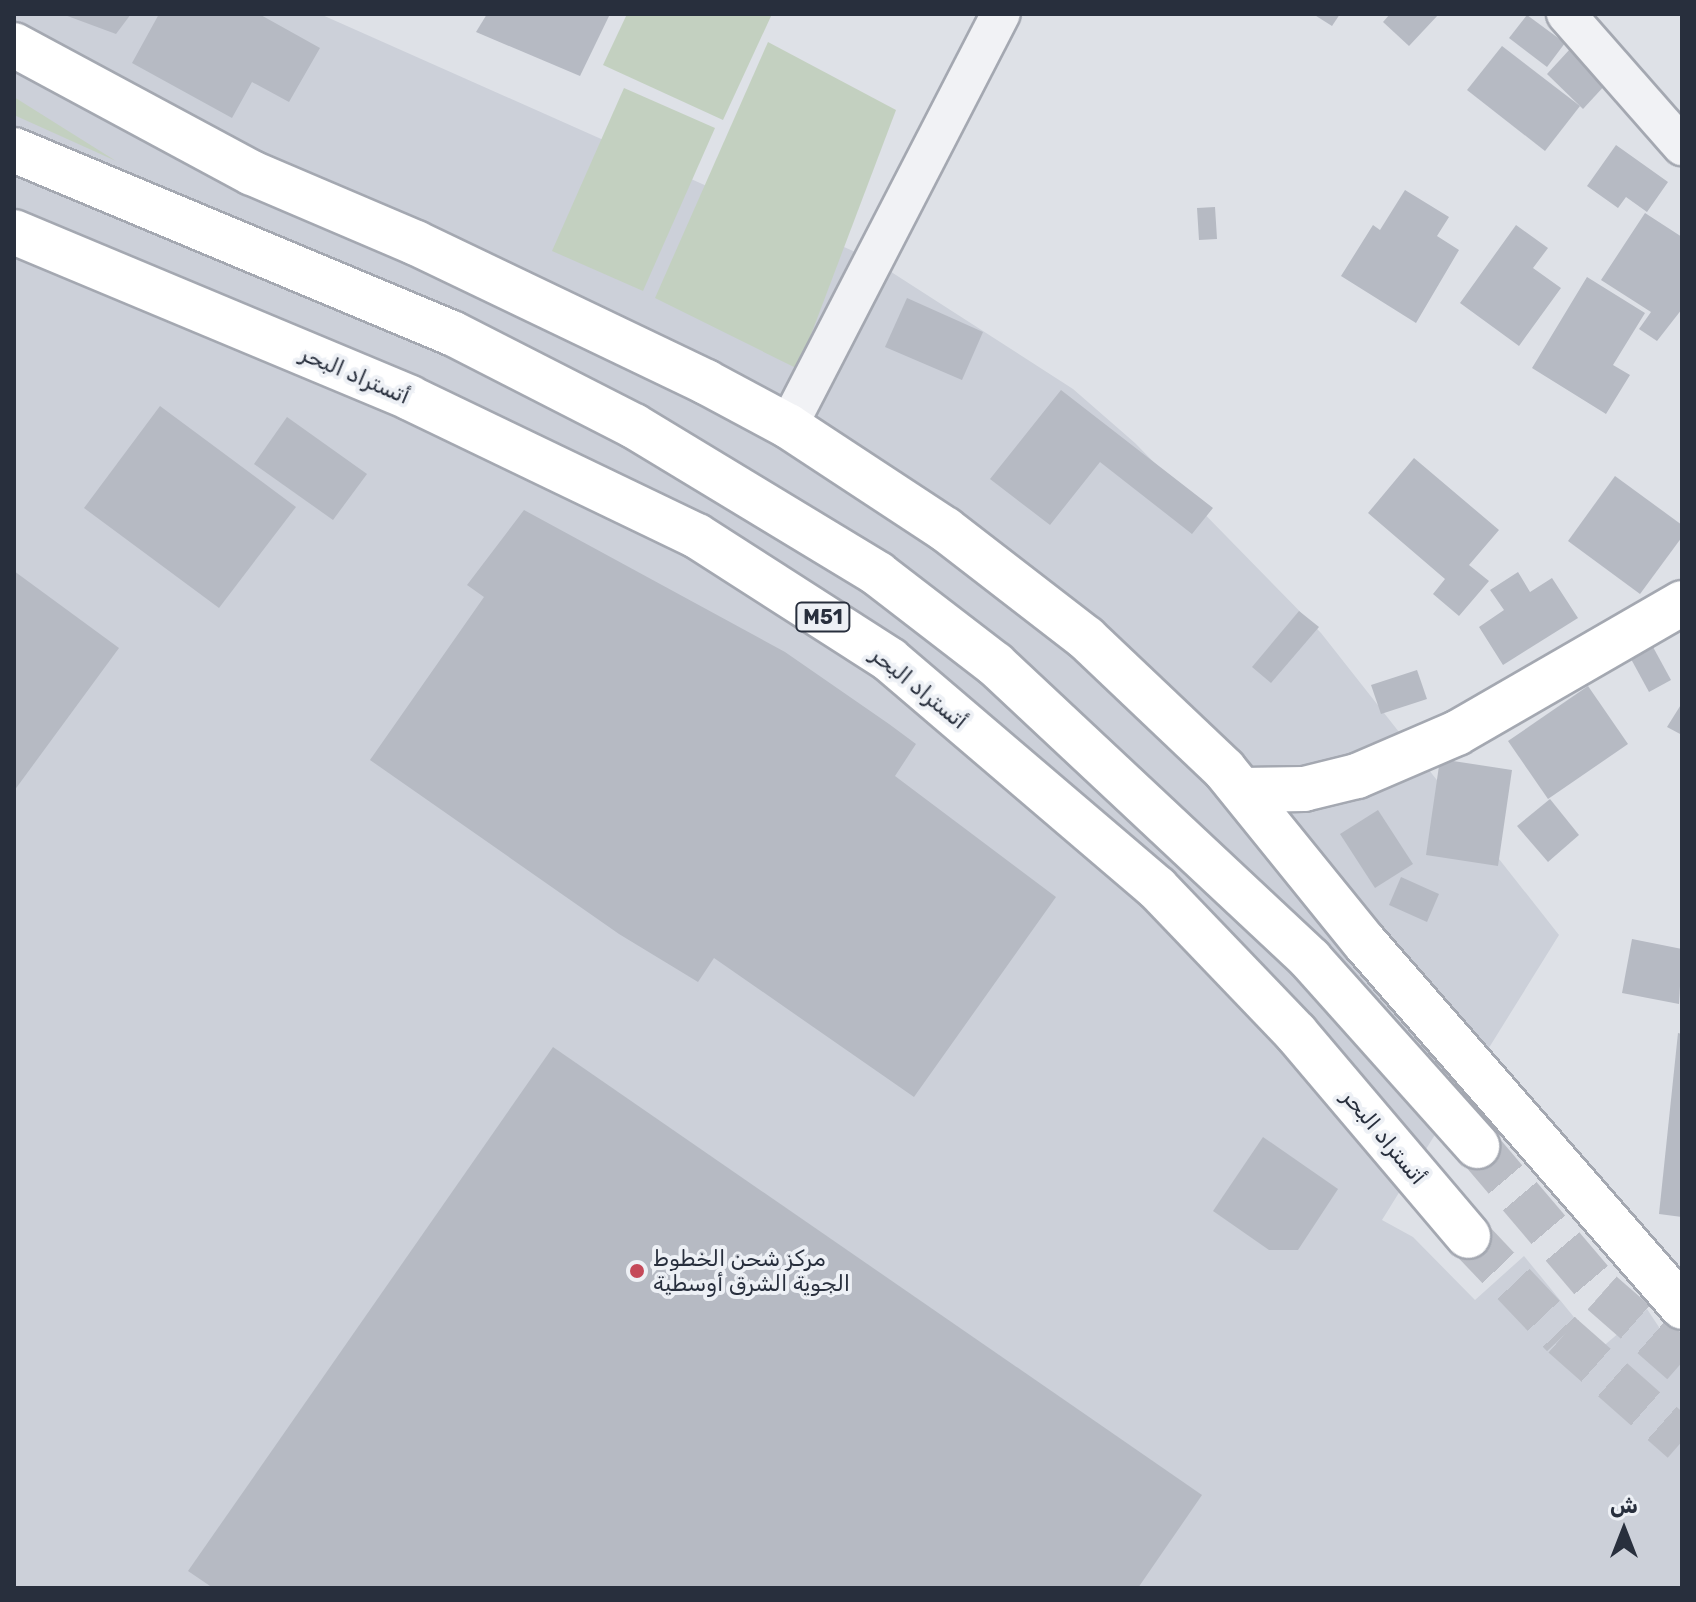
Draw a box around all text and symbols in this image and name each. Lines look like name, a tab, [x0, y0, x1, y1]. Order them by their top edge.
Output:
street label: أتستراد البحر	[296, 340, 414, 410]
road number: M51	[795, 601, 851, 633]
street label: أتستراد البحر	[866, 641, 972, 735]
street label: أتستراد البحر	[1337, 1084, 1431, 1190]
place label: مركز شحن الخطوط الجوية الشرق أوسطية	[653, 1245, 850, 1296]
marker: مركز شحن الخطوط الجوية الشرق أوسطية	[628, 1262, 646, 1280]
north arrow	[1584, 1490, 1664, 1570]
text: ش	[1610, 1492, 1638, 1519]

